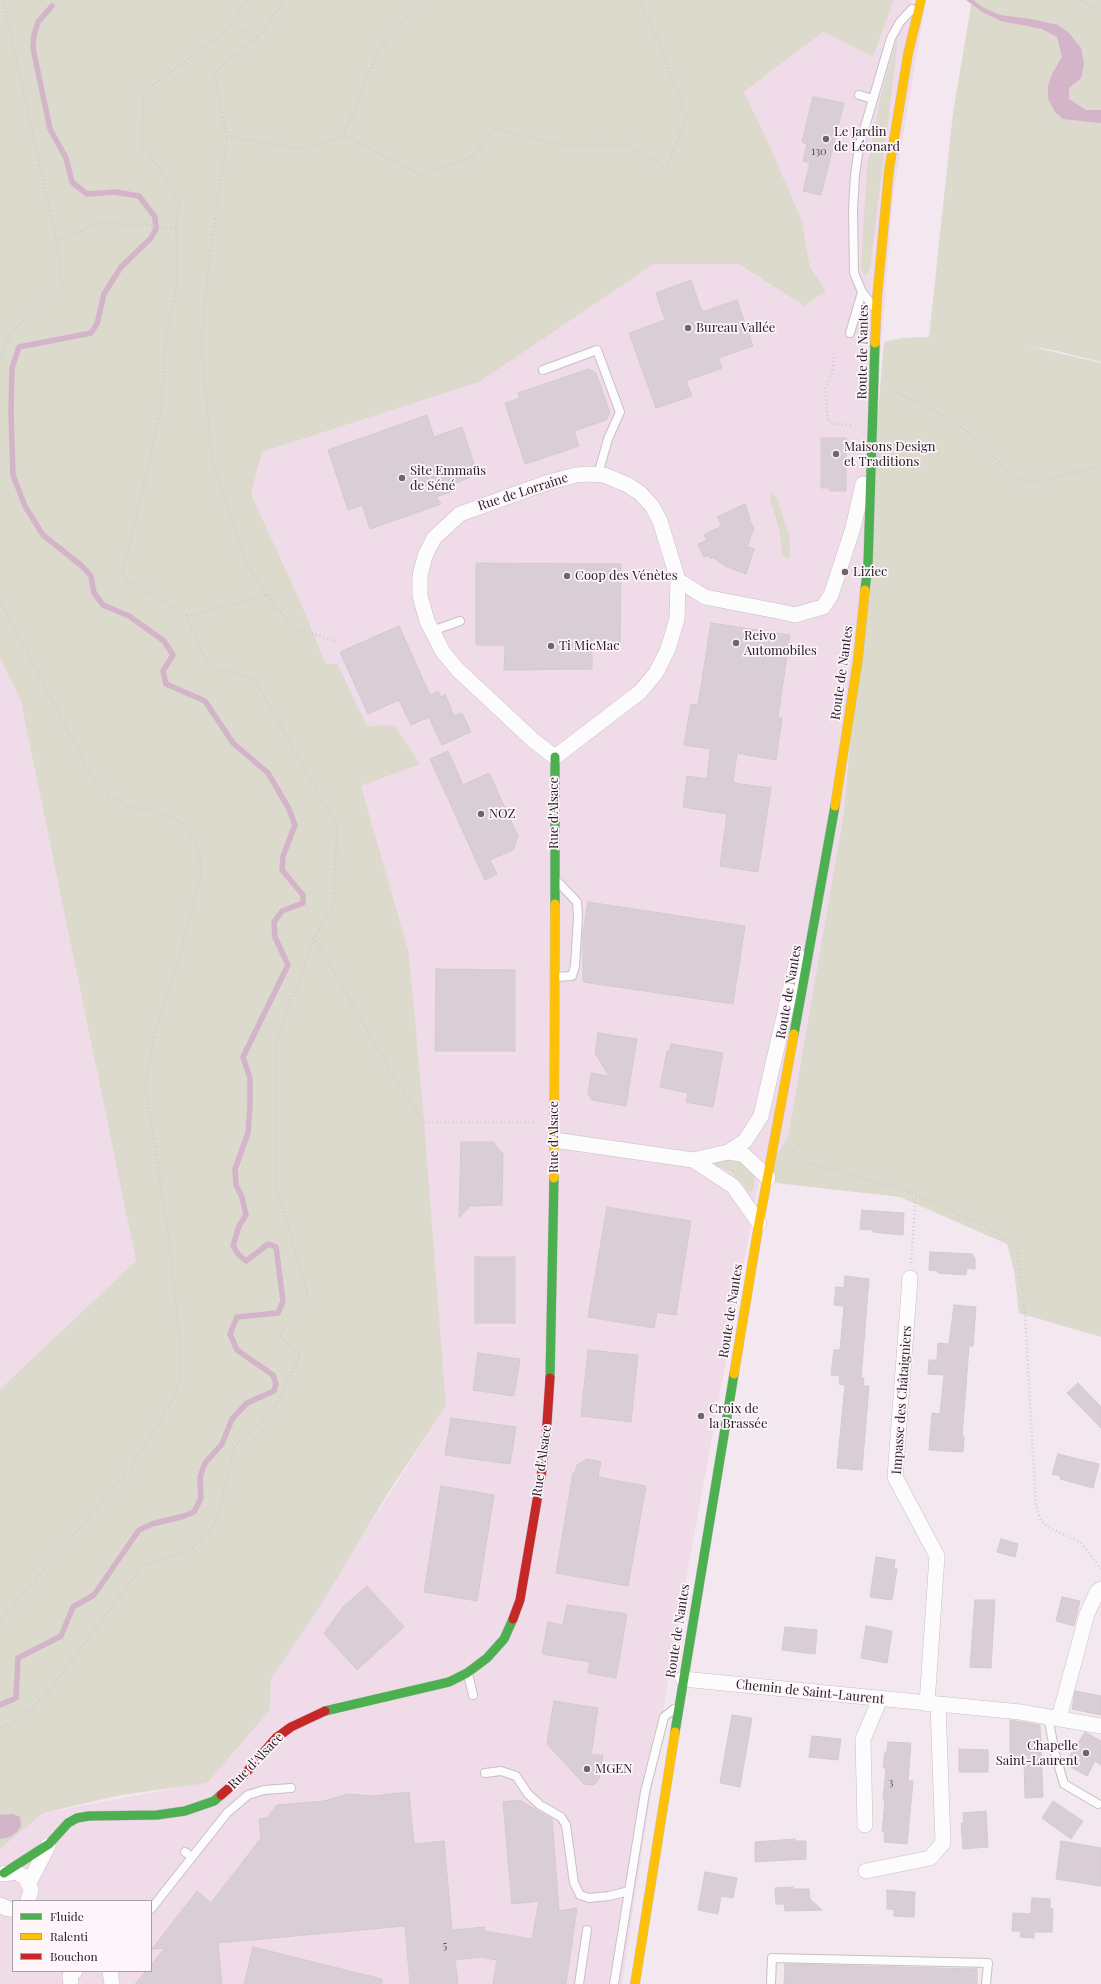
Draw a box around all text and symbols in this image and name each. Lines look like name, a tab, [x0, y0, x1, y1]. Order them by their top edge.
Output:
place label: Le Jardin de Léonard	[834, 124, 900, 155]
marker: Le Jardin de Léonard	[821, 134, 831, 144]
house number: 130	[811, 145, 827, 159]
street label: Route de Nantes	[854, 304, 872, 400]
place label: Bureau Vallée	[696, 320, 775, 336]
marker: Bureau Vallée	[683, 323, 693, 333]
place label: Maisons Design et Traditions	[844, 439, 936, 470]
marker: Maisons Design et Traditions	[831, 449, 841, 459]
place label: Site Emmaüs de Séné	[410, 463, 486, 494]
street label: Rue de Lorraine	[476, 470, 570, 514]
marker: Site Emmaüs de Séné	[397, 473, 407, 483]
place label: Liziec	[853, 564, 887, 580]
marker: Liziec	[840, 567, 850, 577]
place label: Coop des Vénètes	[575, 568, 677, 584]
marker: Coop des Vénètes	[562, 571, 572, 581]
street label: Route de Nantes	[828, 625, 856, 721]
place label: Reivo Automobiles	[744, 628, 817, 659]
place label: Ti MicMac	[559, 638, 620, 654]
marker: Reivo Automobiles	[731, 638, 741, 648]
marker: Ti MicMac	[546, 641, 556, 651]
street label: Rue d'Alsace	[546, 777, 562, 849]
place label: NOZ	[489, 806, 515, 822]
marker: NOZ	[476, 809, 486, 819]
street label: Route de Nantes	[773, 944, 805, 1040]
street label: Rue d'Alsace	[546, 1101, 562, 1173]
street label: Route de Nantes	[716, 1263, 746, 1359]
street label: Impasse des Châtaigniers	[889, 1325, 915, 1475]
place label: Croix de la Brassée	[709, 1401, 767, 1432]
marker: Croix de la Brassée	[696, 1411, 706, 1421]
street label: Rue d'Alsace	[529, 1424, 555, 1498]
street label: Route de Nantes	[663, 1583, 693, 1679]
street label: Chemin de Saint-Laurent	[735, 1676, 885, 1708]
street label: Rue d'Alsace	[225, 1730, 287, 1792]
place label: Chapelle Saint-Laurent	[996, 1738, 1078, 1769]
marker: Chapelle Saint-Laurent	[1081, 1748, 1091, 1758]
place label: MGEN	[595, 1761, 632, 1777]
marker: MGEN	[582, 1764, 592, 1774]
house number: 3	[889, 1776, 893, 1790]
legend	[12, 1900, 152, 1972]
text: Fluide	[50, 1908, 84, 1924]
text: Ralenti	[50, 1928, 88, 1944]
house number: 5	[443, 1939, 447, 1953]
text: Bouchon	[50, 1948, 98, 1964]

